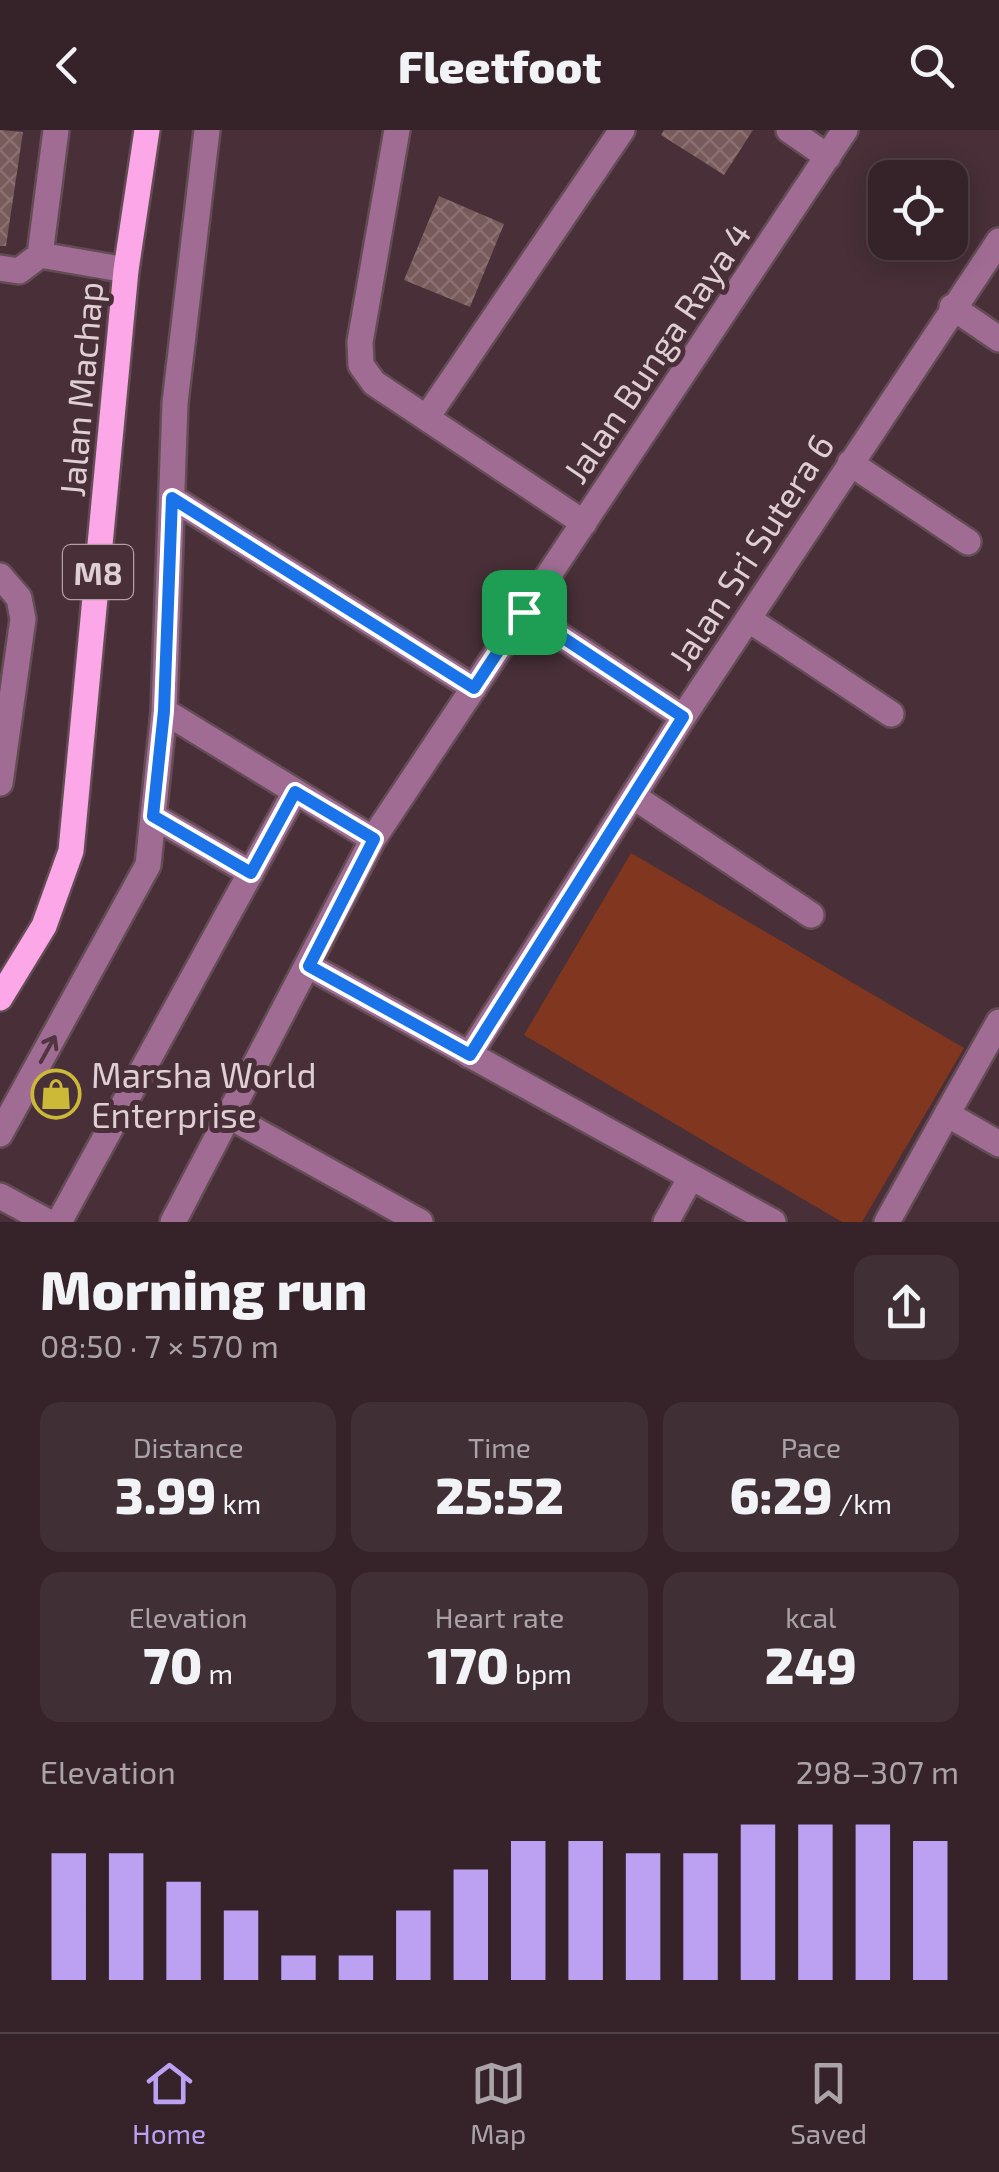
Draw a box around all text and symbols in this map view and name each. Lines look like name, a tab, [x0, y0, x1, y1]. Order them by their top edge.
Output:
icon: back	[40, 38, 95, 93]
text: Fleetfoot	[398, 38, 601, 92]
icon: search	[904, 38, 959, 93]
map controls	[868, 160, 968, 260]
button: locate	[868, 160, 968, 260]
street label: Jalan Bunga Raya 4	[553, 214, 759, 490]
street label: Jalan Machap	[50, 280, 110, 498]
street label: Jalan Sri Sutera 6	[658, 426, 842, 676]
road number: M8	[63, 545, 133, 599]
pin	[482, 570, 567, 655]
icon: arrive	[497, 585, 552, 640]
one-way arrow	[38, 1034, 58, 1064]
place label: Marsha World Enterprise	[91, 1053, 317, 1135]
shop icon: Marsha World Enterprise	[30, 1068, 82, 1120]
text: Morning run	[40, 1255, 368, 1321]
button: share	[854, 1255, 959, 1360]
text: 08:50 · 7 × 570 m	[40, 1326, 279, 1364]
text: Distance	[133, 1430, 243, 1464]
text: Time	[468, 1430, 531, 1464]
text: Pace	[781, 1430, 841, 1464]
text: 3.99	[115, 1464, 216, 1524]
text: 25:52	[435, 1464, 564, 1524]
text: 6:29	[730, 1464, 833, 1524]
text: km	[216, 1486, 261, 1520]
text: /km	[833, 1486, 892, 1520]
text: Elevation	[129, 1600, 248, 1634]
text: Heart rate	[435, 1600, 564, 1634]
text: kcal	[785, 1600, 836, 1634]
text: 70	[143, 1634, 202, 1694]
text: 170	[427, 1634, 509, 1694]
text: 249	[765, 1634, 857, 1694]
text: m	[202, 1656, 233, 1690]
text: bpm	[509, 1656, 572, 1690]
text: Elevation	[40, 1752, 176, 1790]
text: 298–307 m	[796, 1752, 959, 1790]
tab: Home	[132, 2056, 206, 2150]
tab: Map	[470, 2056, 526, 2150]
tab: Saved	[790, 2056, 867, 2150]

